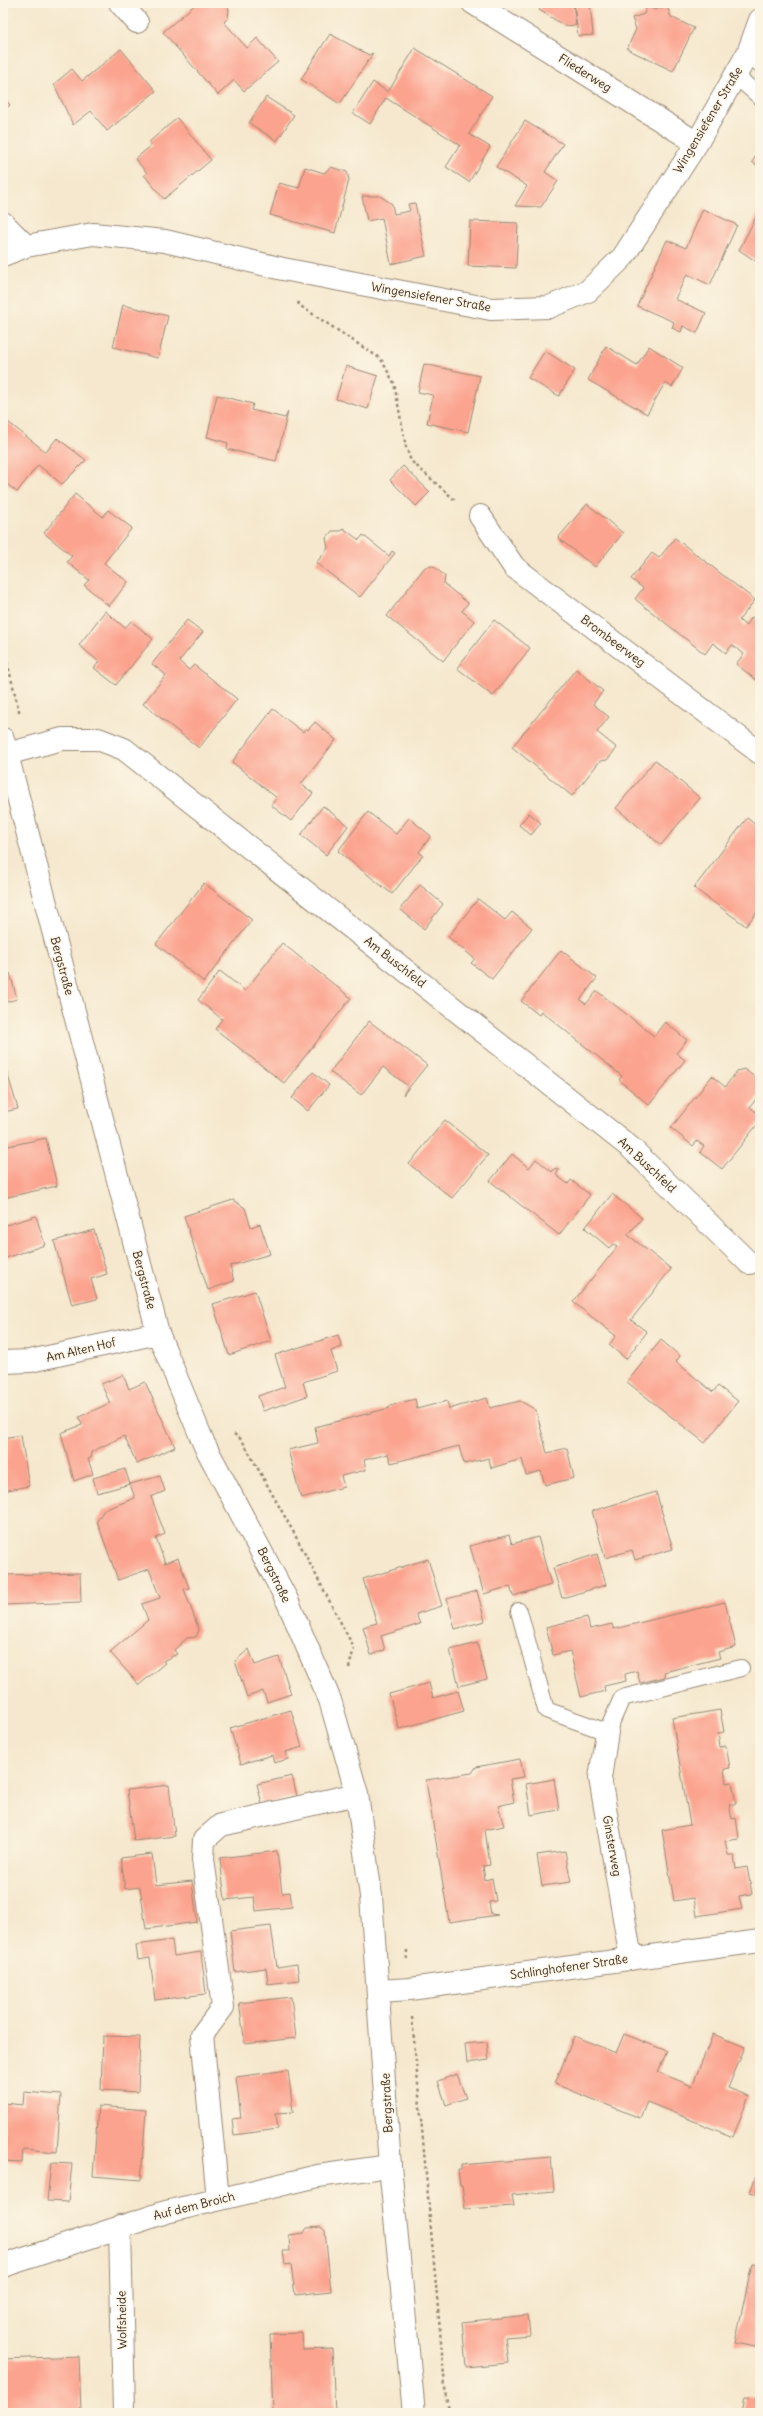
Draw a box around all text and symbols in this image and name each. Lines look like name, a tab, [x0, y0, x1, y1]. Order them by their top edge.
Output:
street label: Fliederweg	[556, 50, 615, 95]
street label: Wingensiefener Straße	[670, 64, 745, 176]
street label: Wingensiefener Straße	[370, 279, 492, 314]
street label: Brombeerweg	[578, 611, 649, 670]
street label: Am Buschfeld	[361, 933, 429, 990]
street label: Bergstraße	[47, 935, 77, 997]
street label: Am Buschfeld	[615, 1134, 680, 1195]
street label: Bergstraße	[129, 1249, 159, 1311]
street label: Am Alten Hof	[45, 1334, 118, 1365]
street label: Bergstraße	[255, 1545, 294, 1605]
street label: Ginsterweg	[600, 1814, 625, 1878]
street label: Schlinghofener Straße	[509, 1951, 629, 1982]
street label: Bergstraße	[377, 2073, 396, 2133]
street label: Auf dem Broich	[152, 2188, 236, 2223]
street label: Wolfsheide	[113, 2290, 130, 2350]

